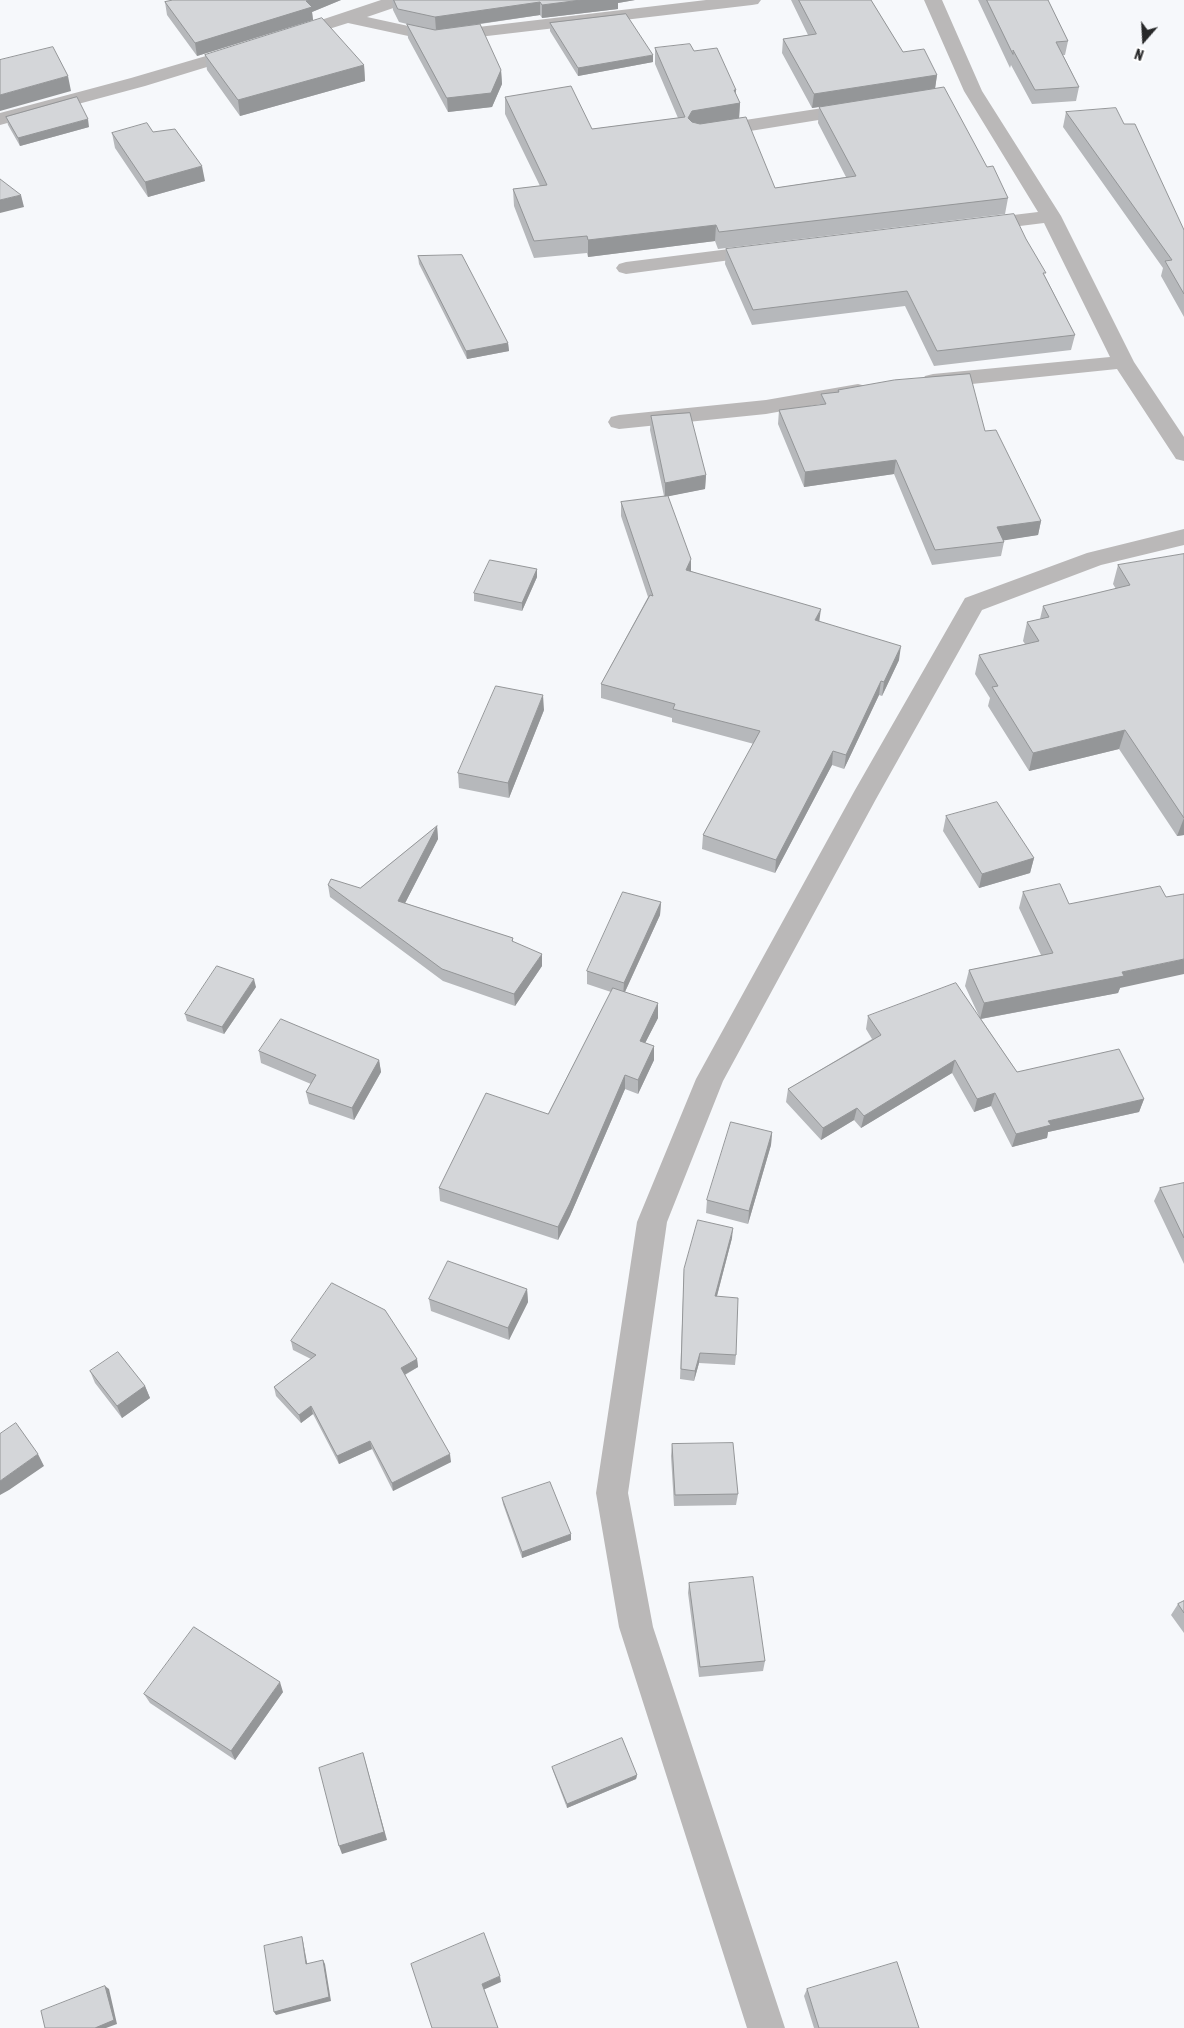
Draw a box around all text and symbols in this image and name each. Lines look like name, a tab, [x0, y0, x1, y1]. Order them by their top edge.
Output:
north arrow	[1119, 15, 1169, 65]
text: N	[1133, 45, 1146, 63]

